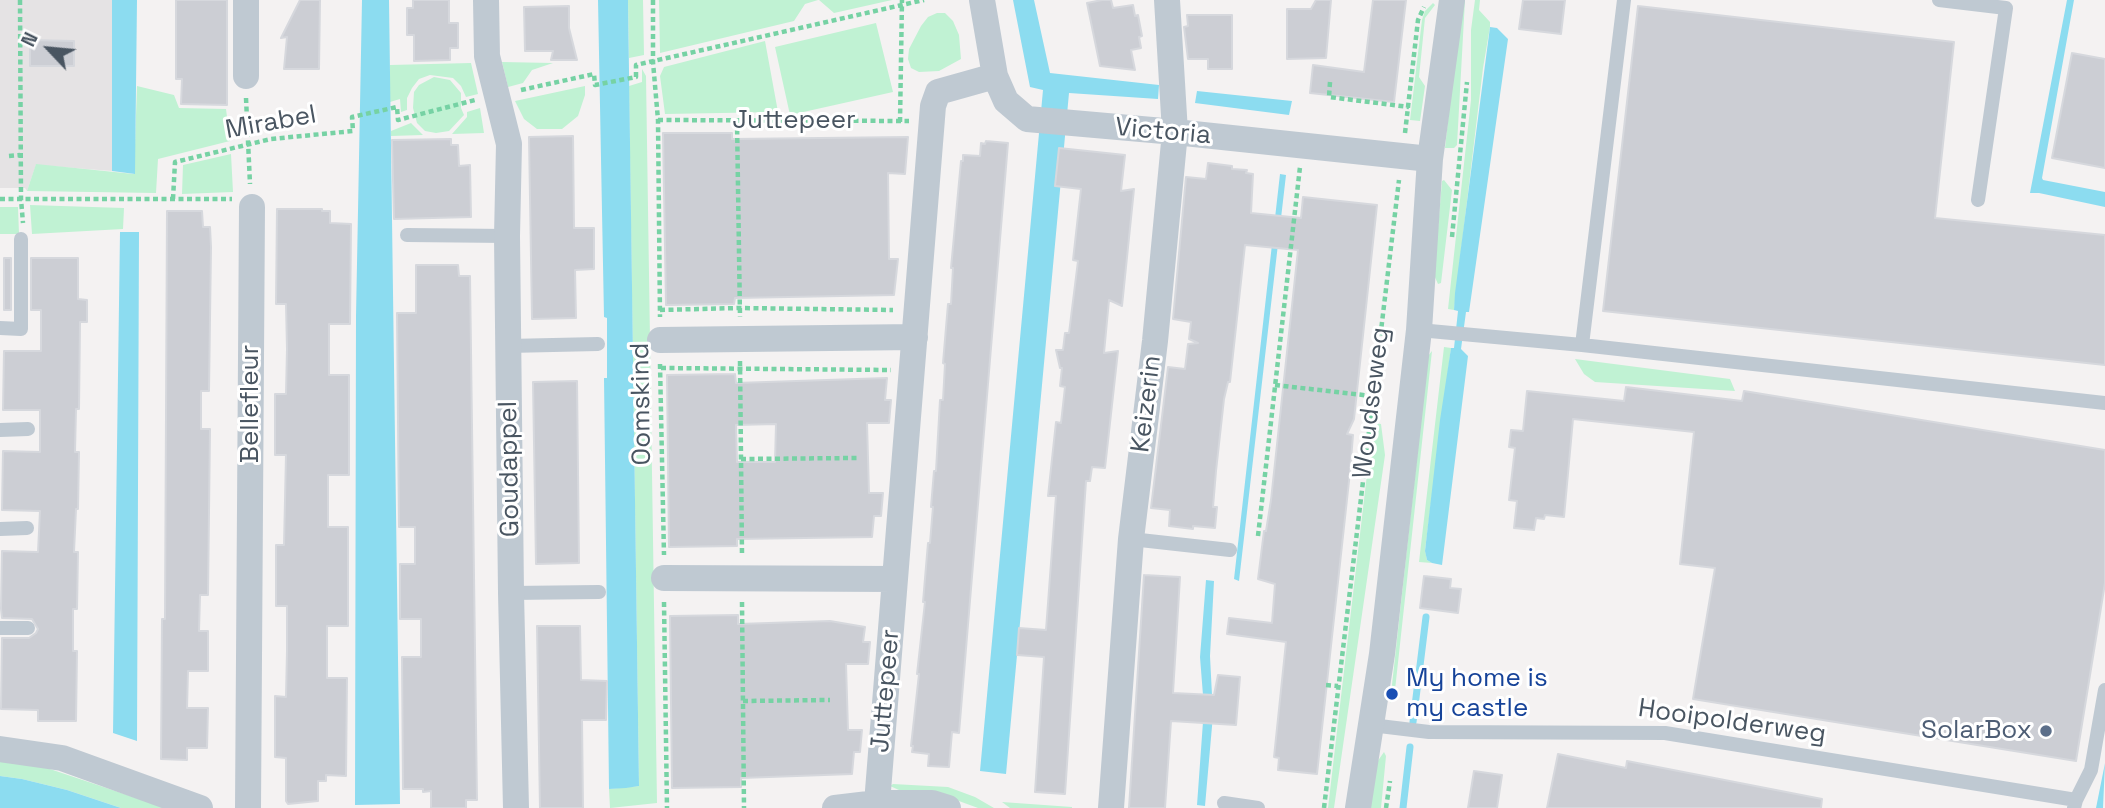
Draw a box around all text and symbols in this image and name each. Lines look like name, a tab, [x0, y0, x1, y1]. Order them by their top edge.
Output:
north arrow	[14, 14, 84, 84]
text: N	[16, 28, 44, 51]
street label: Mirabel	[223, 100, 319, 146]
street label: Juttepeer	[732, 105, 856, 137]
street label: Victoria	[1114, 112, 1212, 152]
street label: Woudseweg	[1347, 325, 1397, 481]
street label: Oomskind	[625, 342, 659, 466]
street label: Bellefleur	[235, 345, 267, 463]
street label: Keizerin	[1126, 354, 1168, 454]
street label: Goudappel	[493, 401, 527, 537]
street label: Juttepeer	[865, 628, 907, 754]
place label: My home is my castle	[1406, 663, 1548, 724]
marker: My home is my castle	[1384, 686, 1400, 702]
street label: Hooipolderweg	[1636, 693, 1828, 751]
place label: SolarBox	[1921, 715, 2032, 747]
marker: SolarBox	[2038, 723, 2054, 739]

